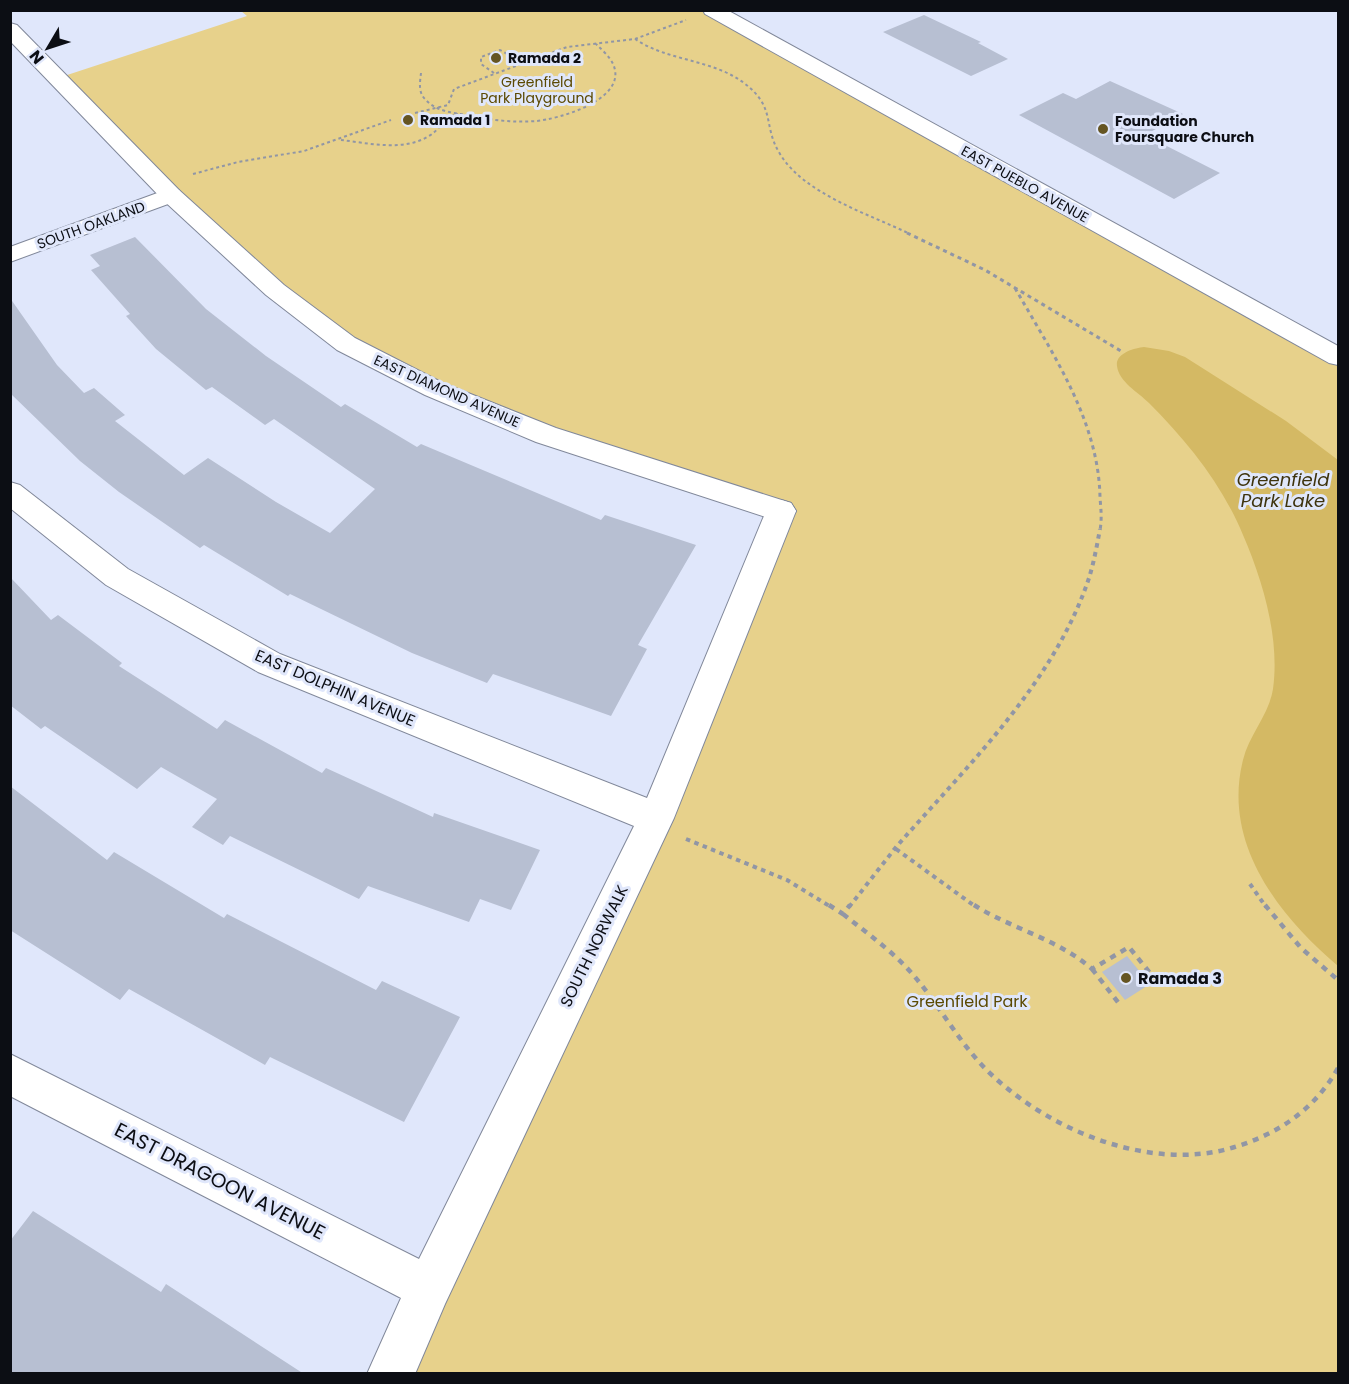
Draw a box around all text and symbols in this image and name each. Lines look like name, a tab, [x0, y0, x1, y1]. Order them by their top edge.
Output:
north arrow	[18, 18, 78, 78]
text: N	[24, 45, 49, 69]
place label: Ramada 2	[508, 48, 581, 68]
marker: Ramada 2	[489, 51, 503, 65]
park label: Greenfield Park Playground	[480, 72, 594, 108]
place label: Ramada 1	[420, 110, 490, 130]
place label: Foundation Foursquare Church	[1115, 111, 1254, 147]
marker: Ramada 1	[401, 113, 415, 127]
marker: Foundation Foursquare Church	[1096, 122, 1110, 136]
street label: EAST PUEBLO AVENUE	[958, 141, 1092, 227]
street label: SOUTH OAKLAND	[34, 196, 148, 254]
street label: EAST DIAMOND AVENUE	[371, 350, 523, 432]
water label: Greenfield Park Lake	[1237, 467, 1330, 513]
street label: EAST DOLPHIN AVENUE	[251, 644, 419, 732]
street label: SOUTH NORWALK	[554, 881, 634, 1011]
place label: Ramada 3	[1138, 967, 1222, 990]
marker: Ramada 3	[1119, 971, 1133, 985]
park label: Greenfield Park	[907, 990, 1028, 1013]
street label: EAST DRAGOON AVENUE	[110, 1116, 330, 1246]

